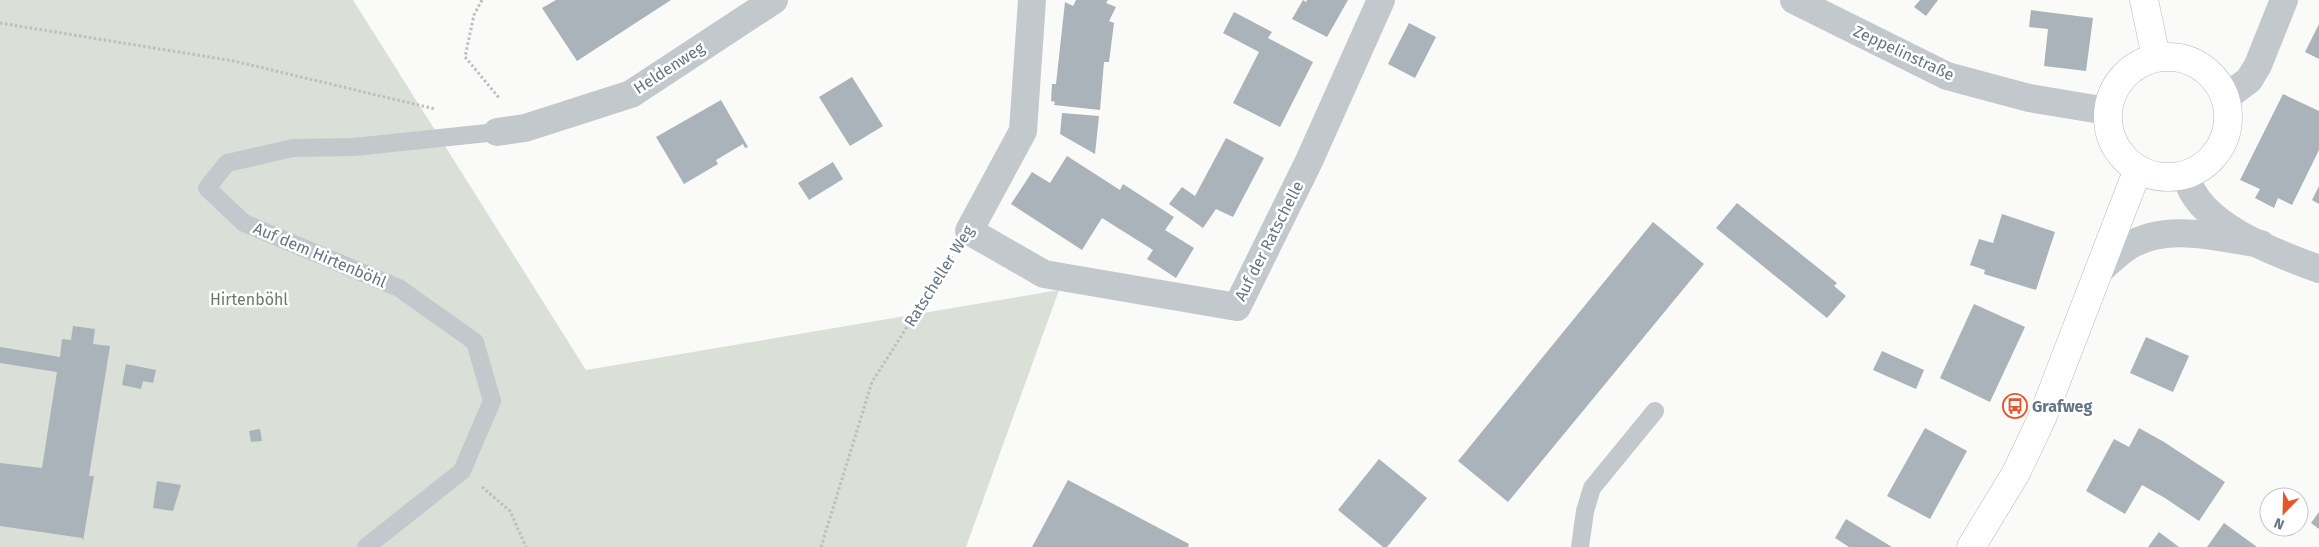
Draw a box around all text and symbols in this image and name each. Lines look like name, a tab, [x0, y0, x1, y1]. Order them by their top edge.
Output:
street label: Zeppelinstraße	[1851, 21, 1957, 85]
street label: Heldenweg	[630, 38, 708, 98]
street label: Auf der Ratschelle	[1231, 178, 1307, 304]
street label: Auf dem Hirtenböhl	[251, 218, 390, 292]
street label: Ratscheller Weg	[900, 221, 978, 330]
park label: Hirtenböhl	[210, 290, 288, 309]
bus stop icon: Grafweg	[2002, 393, 2028, 419]
place label: Grafweg	[2032, 397, 2092, 416]
north arrow	[2259, 487, 2309, 537]
text: N	[2272, 514, 2287, 533]

